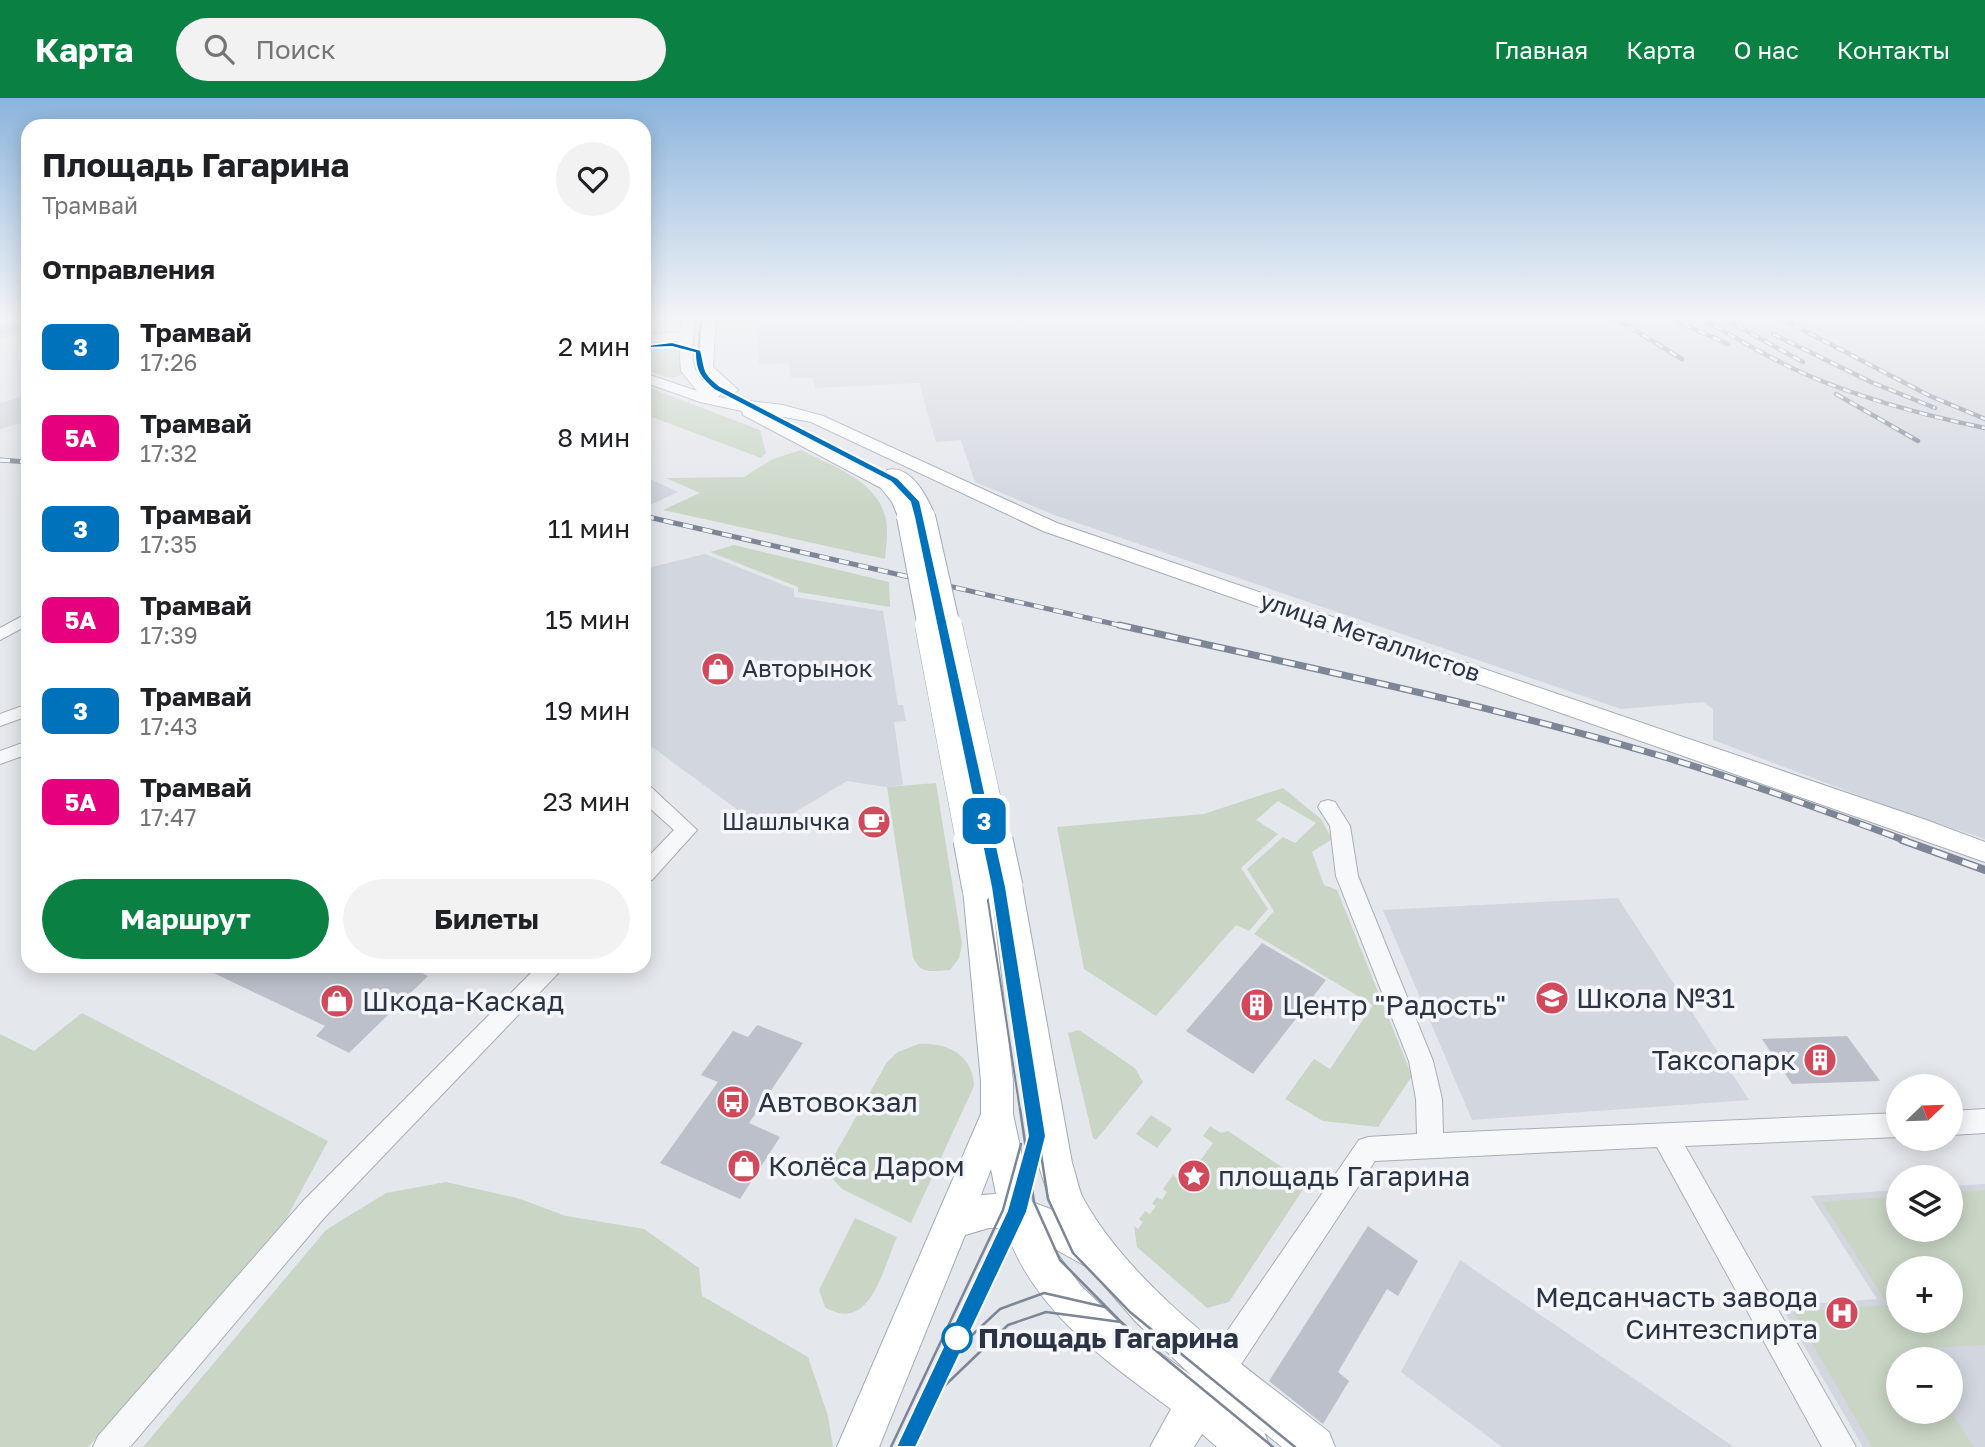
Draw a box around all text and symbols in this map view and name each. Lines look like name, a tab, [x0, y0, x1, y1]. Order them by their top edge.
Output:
search box	[176, 18, 666, 81]
text: Карта	[35, 30, 134, 69]
icon: search	[200, 30, 238, 68]
text: Поиск	[256, 34, 336, 65]
text: Главная	[1494, 35, 1588, 64]
text: Карта	[1626, 35, 1696, 64]
text: О нас	[1734, 35, 1799, 64]
text: Контакты	[1837, 35, 1950, 64]
button: heart	[556, 142, 630, 216]
text: Площадь Гагарина	[42, 145, 349, 184]
text: Трамвай	[42, 191, 138, 219]
text: Отправления	[42, 254, 215, 285]
text: Трамвай	[140, 317, 252, 348]
text: 2 мин	[558, 331, 630, 362]
text: 3	[73, 332, 88, 361]
text: 17:26	[140, 348, 198, 376]
text: Трамвай	[140, 408, 252, 439]
text: 8 мин	[557, 422, 630, 453]
text: 5А	[65, 423, 96, 452]
text: 17:32	[140, 439, 197, 467]
text: Трамвай	[140, 499, 252, 530]
text: 11 мин	[548, 513, 630, 544]
text: 3	[73, 514, 88, 543]
text: 17:35	[140, 530, 197, 558]
street label: улица Металлистов	[1257, 584, 1484, 687]
text: Трамвай	[140, 590, 252, 621]
text: 15 мин	[545, 604, 630, 635]
text: 5А	[65, 605, 96, 634]
text: 17:39	[140, 621, 198, 649]
shop icon: Авторынок	[699, 650, 737, 688]
place label: Авторынок	[742, 653, 873, 682]
text: Трамвай	[140, 681, 252, 712]
text: 19 мин	[545, 695, 630, 726]
text: 3	[73, 696, 88, 725]
text: 17:43	[140, 712, 198, 740]
text: Трамвай	[140, 772, 252, 803]
text: 23 мин	[543, 786, 630, 817]
text: 5А	[65, 787, 96, 816]
line badge: 3	[961, 798, 1007, 844]
text: 17:47	[140, 803, 196, 831]
cafe icon: Шашлычка	[855, 803, 893, 841]
place label: Шашлычка	[722, 806, 850, 835]
text: 3	[977, 806, 991, 835]
button: Маршрут	[42, 879, 329, 959]
button: Билеты	[343, 879, 630, 959]
school or university icon: Школа №31	[1533, 979, 1571, 1017]
place label: Школа №31	[1576, 981, 1735, 1014]
shop icon: Шкода-Каскад	[318, 982, 356, 1020]
place label: Шкода-Каскад	[362, 984, 564, 1017]
building icon: Центр "Радость"	[1238, 986, 1276, 1024]
place label: Центр "Радость"	[1282, 988, 1506, 1021]
building icon: Таксопарк	[1801, 1041, 1839, 1079]
place label: Таксопарк	[1652, 1043, 1796, 1076]
north arrow	[1886, 1074, 1964, 1152]
map controls	[1886, 1074, 1963, 1424]
bus stop icon: Автовокзал	[714, 1083, 752, 1121]
place label: Автовокзал	[758, 1085, 918, 1118]
shop icon: Колёса Даром	[725, 1147, 763, 1185]
place label: Колёса Даром	[768, 1149, 965, 1182]
place icon: площадь Гагарина	[1175, 1157, 1213, 1195]
place label: площадь Гагарина	[1218, 1159, 1470, 1192]
button: layers	[1886, 1165, 1963, 1242]
button: +	[1886, 1256, 1963, 1333]
place label: Медсанчасть завода Синтезспирта	[1535, 1280, 1818, 1345]
hospital icon: Медсанчасть завода Синтезспирта	[1823, 1294, 1861, 1332]
place label: Площадь Гагарина	[978, 1321, 1239, 1354]
marker: Площадь Гагарина	[942, 1323, 972, 1353]
button: −	[1886, 1347, 1963, 1424]

